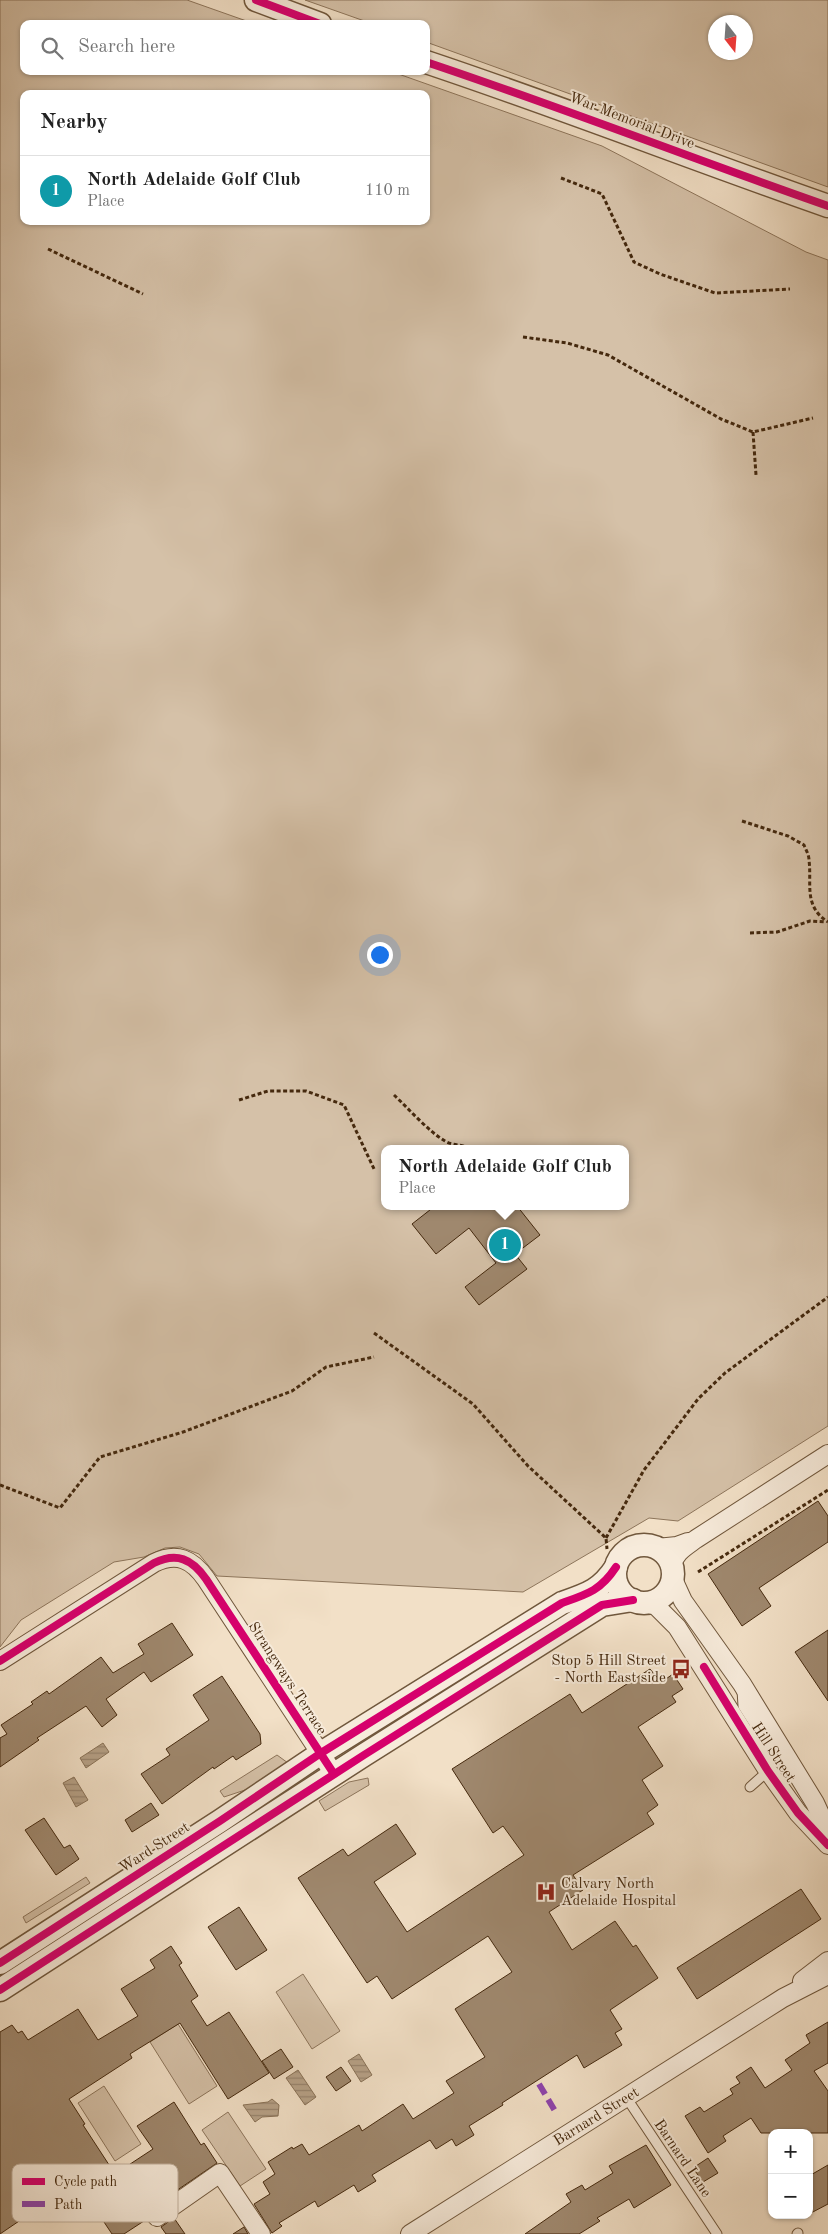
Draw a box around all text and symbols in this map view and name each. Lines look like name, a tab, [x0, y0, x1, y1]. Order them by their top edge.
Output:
north arrow	[708, 15, 753, 60]
search box	[20, 20, 430, 75]
icon: search	[38, 34, 66, 62]
text: Search here	[78, 38, 175, 57]
street label: War Memorial Drive	[567, 91, 696, 152]
text: Nearby	[40, 112, 108, 133]
text: North Adelaide Golf Club	[87, 171, 301, 190]
text: 1	[51, 183, 61, 199]
text: 110 m	[365, 183, 410, 199]
text: Place	[87, 194, 124, 210]
your location	[367, 942, 393, 968]
popup	[381, 1145, 629, 1210]
text: North Adelaide Golf Club	[398, 1158, 612, 1177]
text: Place	[398, 1181, 436, 1197]
pin: 1	[489, 1226, 521, 1264]
street label: Strangways Terrace	[245, 1620, 329, 1738]
place label: Stop 5 Hill Street - North East side	[551, 1654, 666, 1686]
bus stop icon: Stop 5 Hill Street - North East side	[670, 1658, 692, 1680]
street label: Hill Street	[748, 1720, 798, 1785]
street label: Ward Street	[117, 1820, 193, 1876]
place label: Calvary North Adelaide Hospital	[561, 1877, 676, 1909]
hospital icon: Calvary North Adelaide Hospital	[535, 1881, 557, 1903]
street label: Barnard Street	[552, 2085, 642, 2149]
street label: Barnard Lane	[650, 2117, 713, 2200]
map controls	[768, 2129, 813, 2219]
button: +	[768, 2129, 813, 2174]
legend	[12, 2164, 178, 2222]
button: −	[768, 2174, 813, 2219]
text: Cycle path	[54, 2175, 117, 2189]
text: Path	[54, 2198, 83, 2212]

